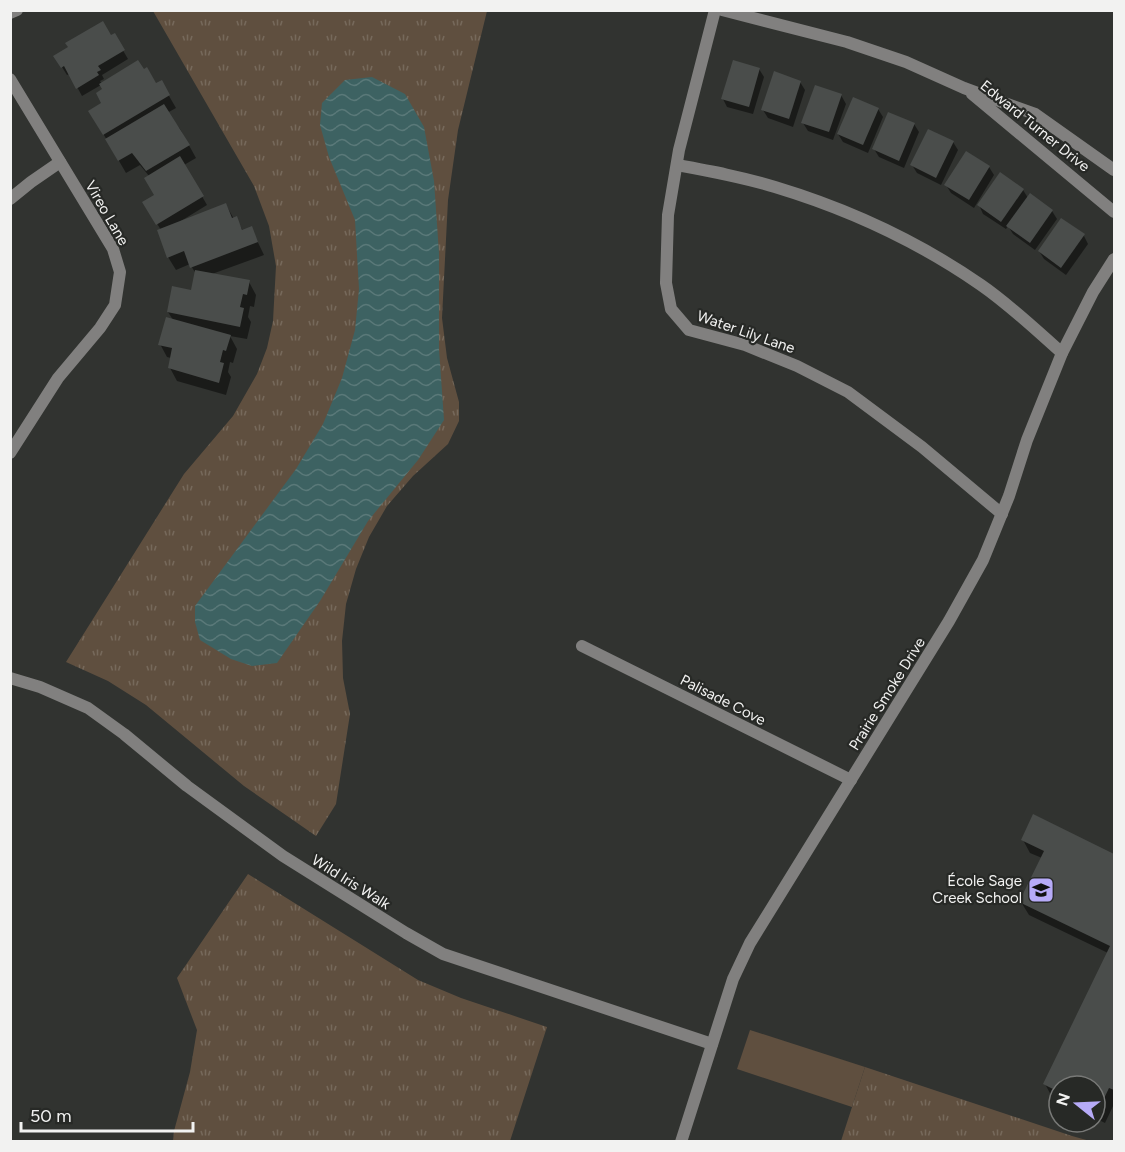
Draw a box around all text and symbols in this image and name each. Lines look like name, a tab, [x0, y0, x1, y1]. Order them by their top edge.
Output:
street label: Edward Turner Drive	[977, 76, 1093, 176]
street label: Vireo Lane	[81, 178, 133, 248]
street label: Water Lily Lane	[695, 307, 797, 357]
street label: Prairie Smoke Drive	[845, 634, 929, 754]
street label: Palisade Cove	[677, 671, 769, 729]
street label: Wild Iris Walk	[308, 851, 394, 914]
place label: École Sage Creek School	[932, 872, 1022, 907]
school or university icon: École Sage Creek School	[1026, 875, 1056, 905]
north arrow	[1047, 1074, 1107, 1134]
text: N	[1052, 1091, 1074, 1108]
scale bar	[21, 1095, 194, 1133]
text: 50 m	[30, 1105, 72, 1127]

